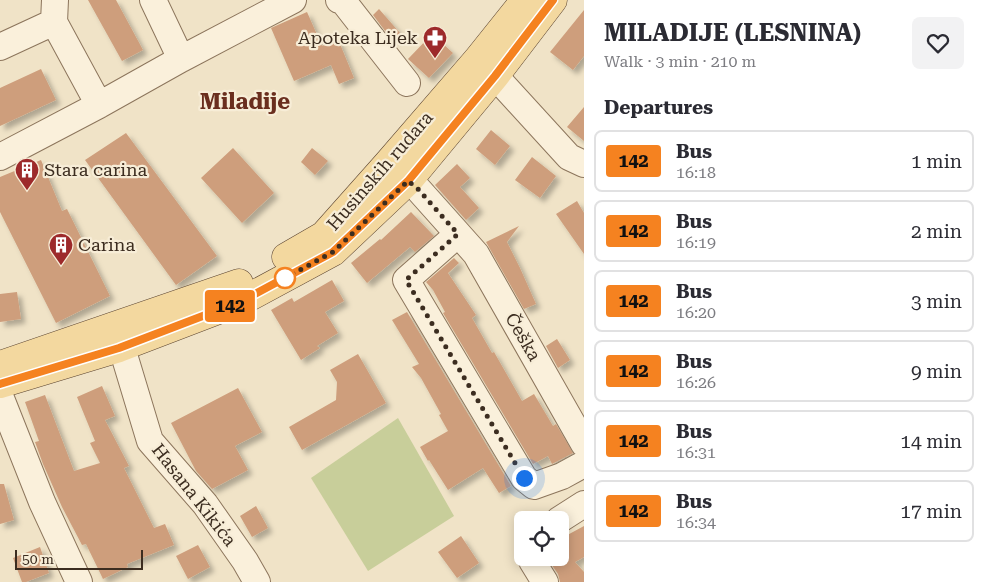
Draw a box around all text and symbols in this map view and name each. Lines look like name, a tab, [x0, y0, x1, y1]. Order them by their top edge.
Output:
button: heart	[912, 17, 964, 69]
text: MILADIJE (LESNINA)	[604, 19, 861, 47]
pharmacy icon: Apoteka Lijek	[422, 25, 448, 59]
place label: Apoteka Lijek	[298, 27, 418, 48]
text: Walk · 3 min · 210 m	[604, 52, 756, 71]
district label: Miladije	[200, 89, 290, 114]
text: Departures	[604, 96, 713, 119]
street label: Husinskih rudara	[322, 107, 437, 234]
text: Bus	[676, 140, 712, 163]
text: 142	[618, 150, 649, 171]
text: 1 min	[911, 150, 962, 173]
building icon: Stara carina	[14, 157, 40, 191]
place label: Stara carina	[44, 159, 148, 180]
text: 16:18	[676, 163, 716, 182]
text: Bus	[676, 210, 712, 233]
text: 142	[618, 220, 649, 241]
text: 2 min	[911, 220, 962, 243]
building icon: Carina	[48, 232, 74, 266]
text: 16:19	[676, 233, 716, 252]
place label: Carina	[78, 234, 135, 255]
unlabelled marker	[274, 267, 296, 289]
text: Bus	[676, 280, 712, 303]
line badge: 142	[201, 290, 259, 322]
text: 142	[618, 290, 649, 311]
text: 3 min	[911, 290, 962, 313]
text: 142	[215, 295, 245, 316]
text: 16:20	[676, 303, 716, 322]
street label: Češka	[501, 309, 546, 365]
text: Bus	[676, 350, 712, 373]
text: 142	[618, 360, 649, 381]
text: 9 min	[911, 360, 962, 383]
text: 16:26	[676, 373, 716, 392]
text: Bus	[676, 420, 712, 443]
text: 142	[618, 430, 649, 451]
text: 14 min	[900, 430, 962, 453]
street label: Hasana Kikića	[148, 439, 241, 550]
text: 16:31	[676, 443, 716, 462]
your location	[512, 466, 537, 491]
text: Bus	[676, 490, 712, 513]
text: 142	[618, 500, 649, 521]
text: 17 min	[900, 500, 962, 523]
map controls	[514, 511, 569, 566]
button: locate	[514, 511, 569, 566]
text: 16:34	[676, 513, 716, 532]
scale bar	[15, 547, 142, 570]
text: 50 m	[22, 551, 54, 567]

